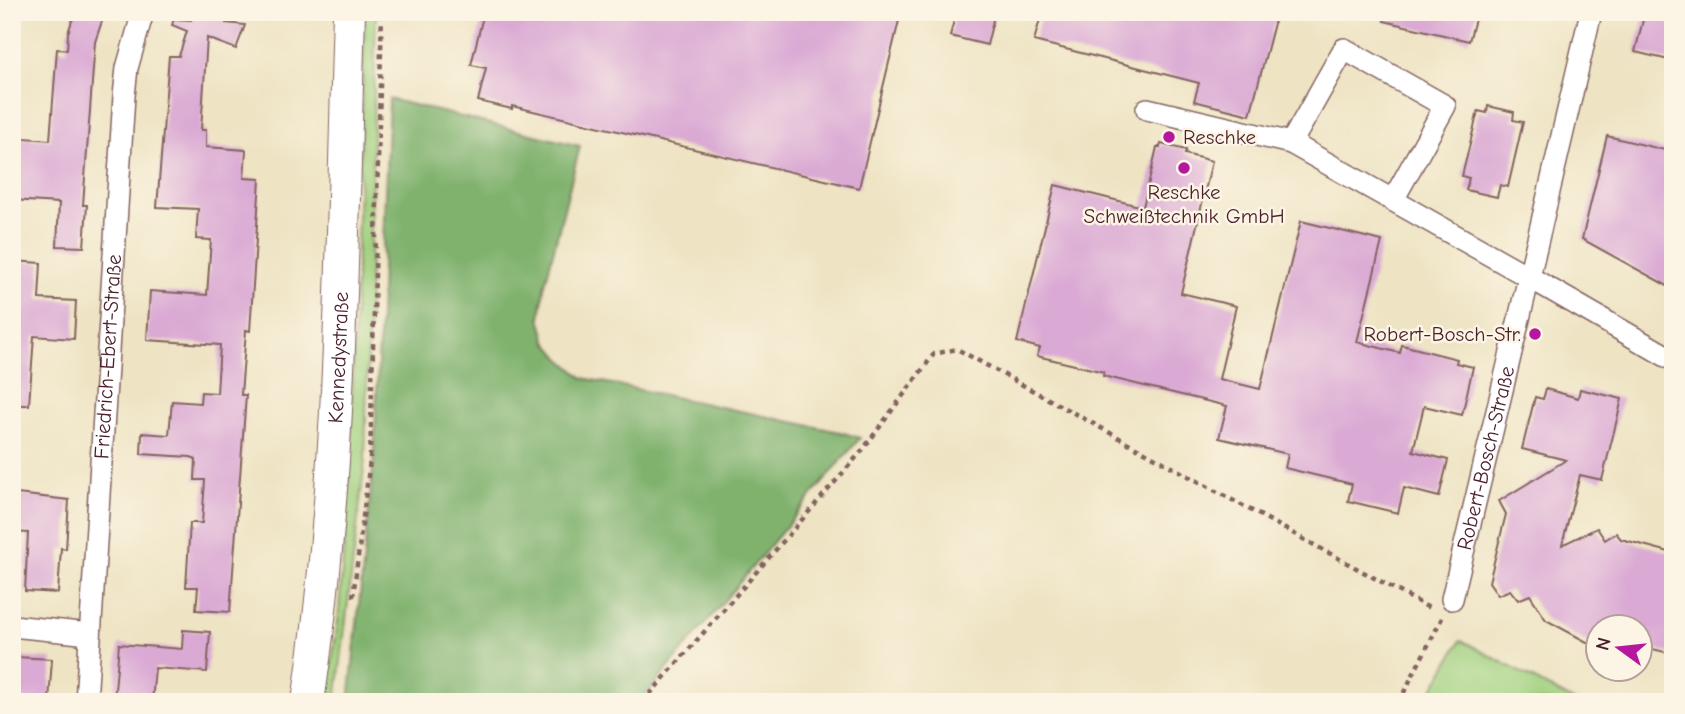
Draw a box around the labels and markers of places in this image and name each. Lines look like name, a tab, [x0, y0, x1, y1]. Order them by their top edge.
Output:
place label: Reschke	[1183, 125, 1256, 149]
marker: Reschke	[1161, 129, 1177, 145]
marker: Reschke Schweißtechnik GmbH	[1176, 160, 1192, 176]
place label: Reschke Schweißtechnik GmbH	[1083, 180, 1285, 228]
place label: Robert-Bosch-Str.	[1364, 322, 1521, 346]
marker: Robert-Bosch-Str.	[1527, 326, 1543, 342]

